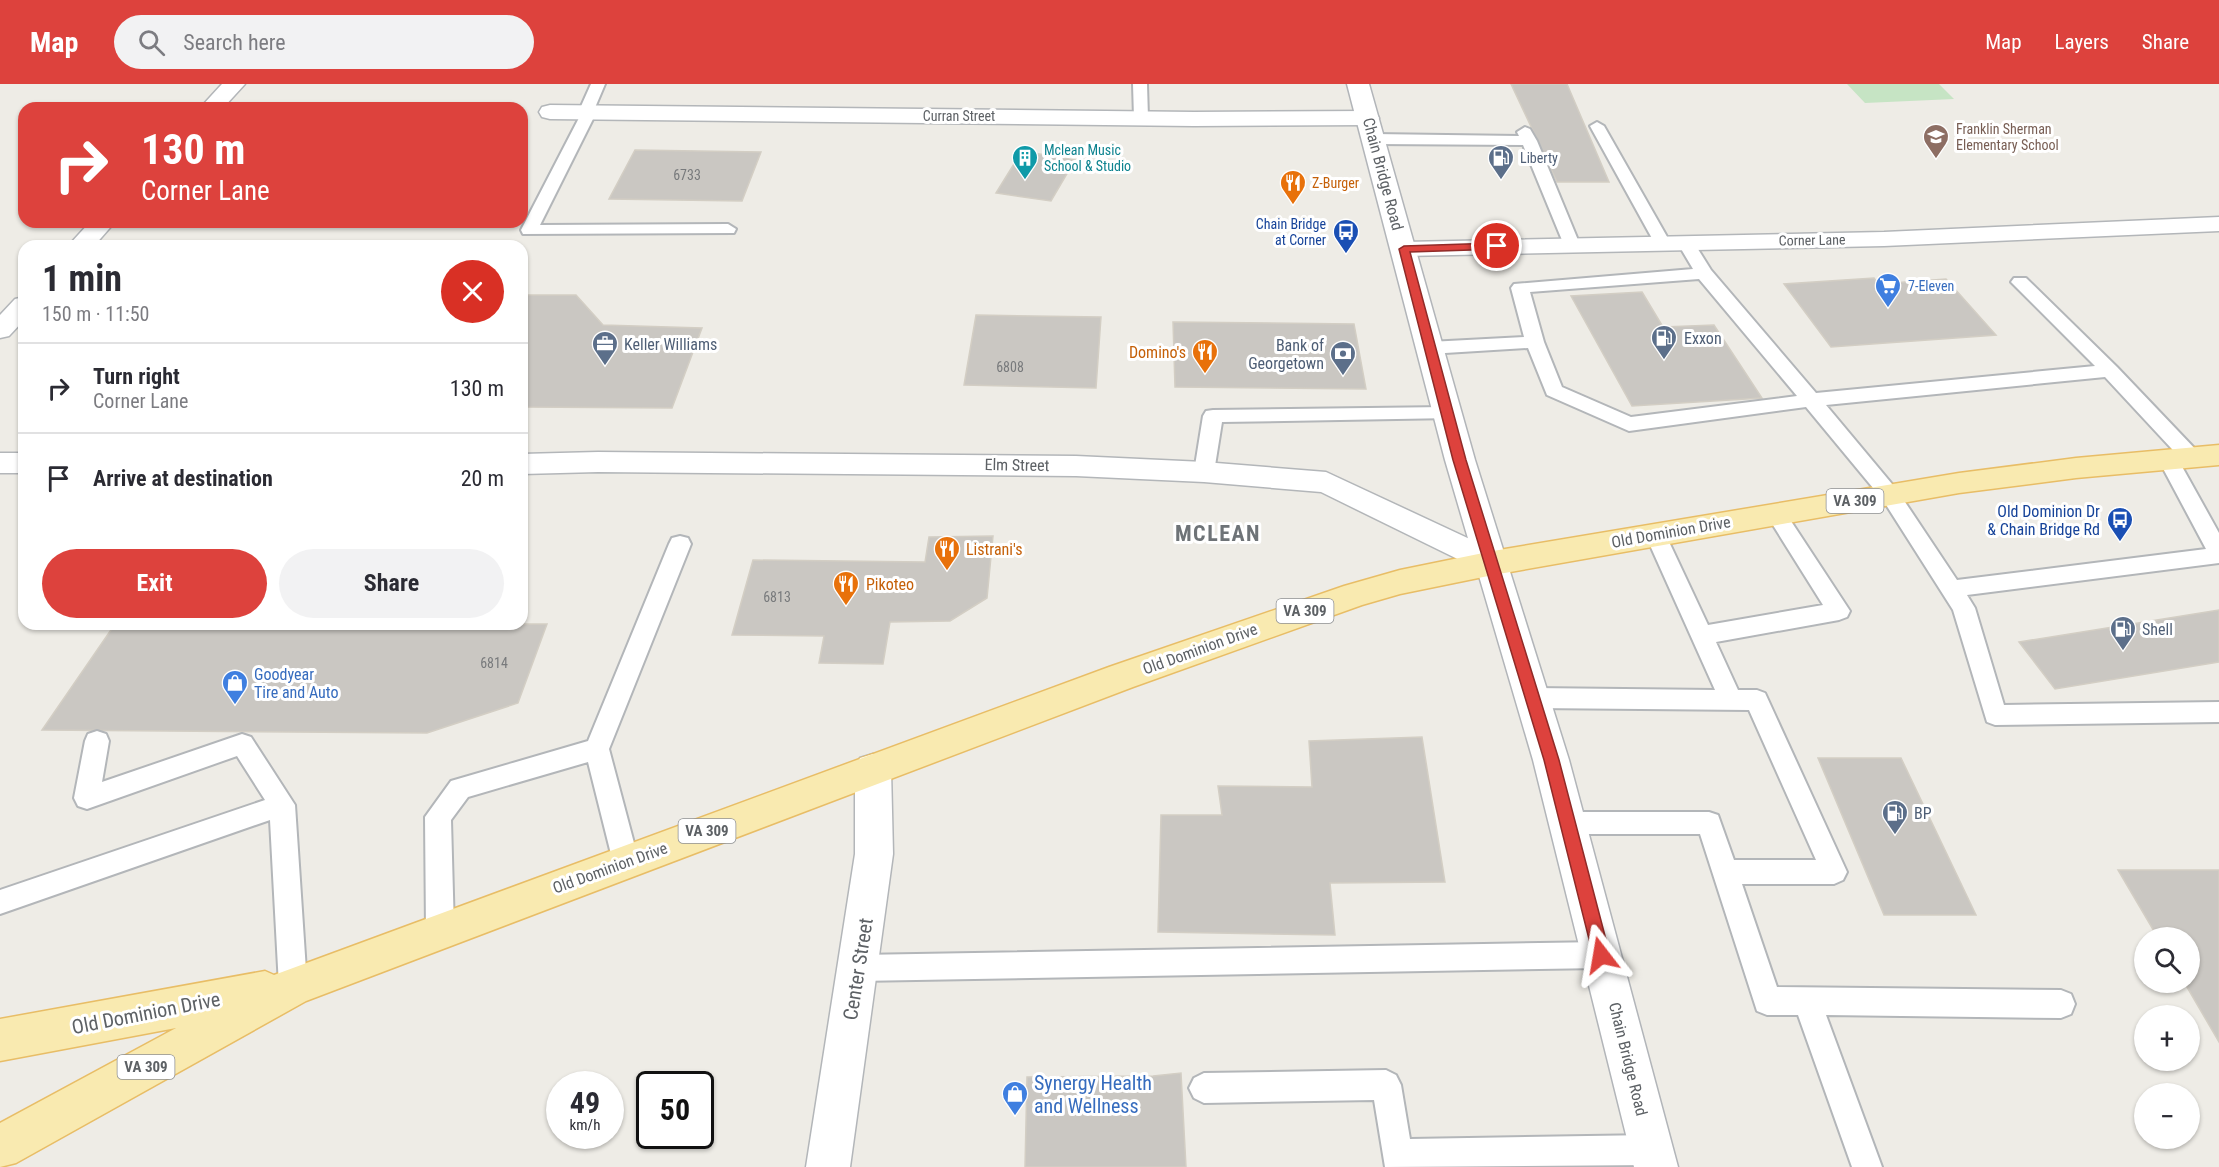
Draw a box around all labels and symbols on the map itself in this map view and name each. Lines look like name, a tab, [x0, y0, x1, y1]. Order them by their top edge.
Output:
street label: Curran Street	[923, 108, 995, 124]
street label: Chain Bridge Road	[1359, 116, 1407, 232]
place label: Franklin Sherman Elementary School	[1956, 121, 2059, 153]
school or university icon: Franklin Sherman Elementary School	[1921, 122, 1951, 160]
place label: Mclean Music School & Studio	[1044, 142, 1131, 174]
building icon: Mclean Music School & Studio	[1010, 143, 1040, 181]
fuel station icon: Liberty	[1486, 143, 1516, 181]
place label: Liberty	[1520, 150, 1558, 166]
house number: 6733	[673, 167, 701, 183]
restaurant icon: Z-Burger	[1278, 168, 1308, 206]
place label: Z-Burger	[1312, 175, 1359, 191]
place label: Chain Bridge at Corner	[1256, 216, 1326, 248]
bus stop icon: Chain Bridge at Corner	[1331, 217, 1361, 255]
pin	[1471, 220, 1522, 271]
street label: Corner Lane	[1778, 231, 1846, 249]
supermarket icon: 7-Eleven	[1873, 271, 1903, 309]
place label: 7-Eleven	[1908, 278, 1954, 294]
fuel station icon: Exxon	[1649, 323, 1679, 361]
office icon: Keller Williams	[590, 329, 620, 367]
place label: Exxon	[1684, 329, 1722, 348]
place label: Keller Williams	[624, 335, 717, 354]
place label: Bank of Georgetown	[1248, 336, 1324, 373]
restaurant icon: Domino's	[1190, 337, 1220, 375]
bank icon: Bank of Georgetown	[1328, 339, 1358, 377]
place label: Domino's	[1129, 343, 1186, 362]
house number: 6808	[996, 359, 1024, 375]
street label: Elm Street	[984, 455, 1050, 475]
road number: VA 309	[1826, 489, 1884, 513]
place label: Old Dominion Dr & Chain Bridge Rd	[1987, 502, 2100, 539]
bus stop icon: Old Dominion Dr & Chain Bridge Rd	[2105, 505, 2135, 543]
street label: Old Dominion Drive	[1610, 512, 1732, 552]
district label: MCLEAN	[1175, 521, 1261, 546]
restaurant icon: Listrani's	[932, 534, 962, 572]
place label: Listrani's	[966, 540, 1022, 559]
restaurant icon: Pikoteo	[831, 569, 861, 607]
place label: Pikoteo	[866, 575, 914, 594]
house number: 6813	[763, 589, 791, 605]
road number: VA 309	[1276, 599, 1334, 623]
fuel station icon: Shell	[2108, 614, 2138, 652]
street label: Old Dominion Drive	[1140, 619, 1260, 679]
place label: Shell	[2142, 620, 2173, 639]
house number: 6814	[480, 655, 508, 671]
place label: Goodyear Tire and Auto	[254, 665, 338, 702]
shop icon: Goodyear Tire and Auto	[220, 668, 250, 706]
fuel station icon: BP	[1880, 798, 1910, 836]
place label: BP	[1914, 804, 1932, 823]
road number: VA 309	[678, 819, 736, 843]
street label: Old Dominion Drive	[550, 838, 670, 898]
street label: Center Street	[838, 916, 878, 1022]
position arrow	[1569, 923, 1633, 987]
street label: Old Dominion Drive	[70, 987, 222, 1039]
street label: Chain Bridge Road	[1605, 1000, 1651, 1118]
road number: VA 309	[118, 1055, 174, 1079]
speed limit sign: 50	[636, 1071, 714, 1149]
place label: Synergy Health and Wellness	[1034, 1071, 1152, 1118]
shop icon: Synergy Health and Wellness	[1000, 1079, 1030, 1117]

